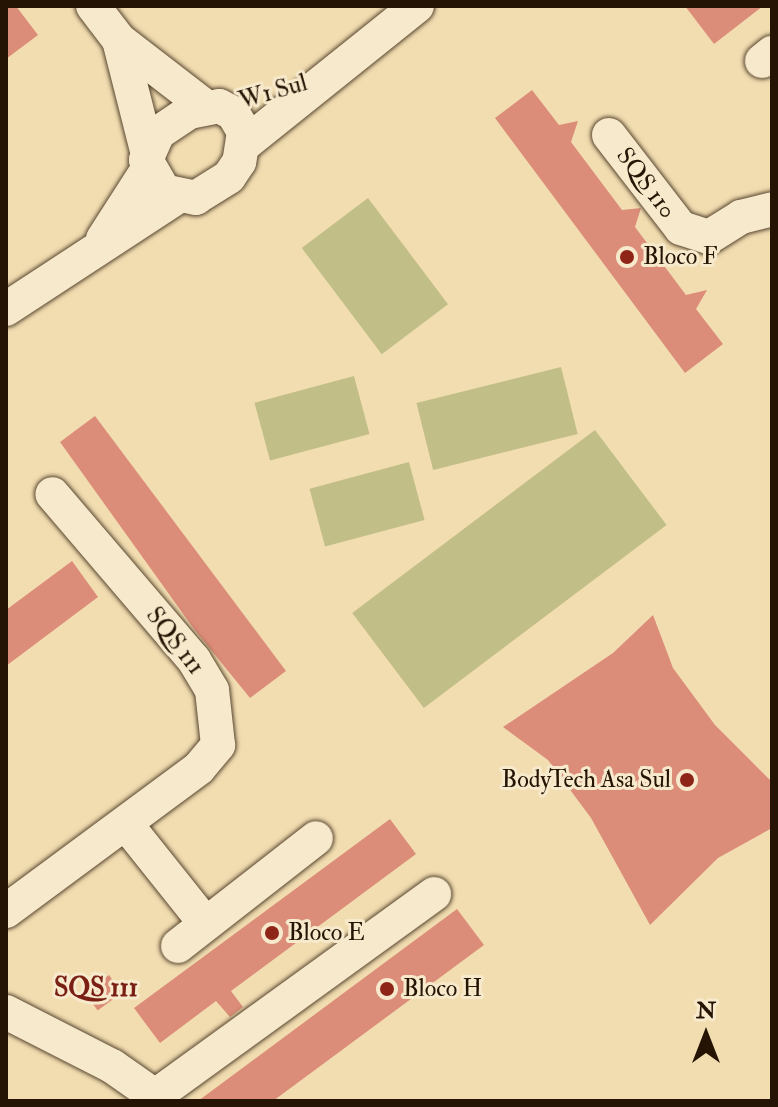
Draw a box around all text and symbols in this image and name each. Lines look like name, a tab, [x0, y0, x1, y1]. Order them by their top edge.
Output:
street label: W1 Sul	[235, 69, 311, 115]
street label: SQS 110	[610, 142, 682, 224]
place label: Bloco F	[643, 243, 717, 271]
marker: Bloco F	[618, 248, 636, 266]
street label: SQS 111	[140, 602, 210, 680]
place label: BodyTech Asa Sul	[501, 766, 671, 794]
marker: BodyTech Asa Sul	[678, 771, 696, 789]
place label: Bloco E	[288, 919, 365, 947]
marker: Bloco E	[263, 924, 281, 942]
district label: SQS 111	[54, 973, 138, 1005]
place label: Bloco H	[403, 975, 482, 1003]
marker: Bloco H	[378, 980, 396, 998]
north arrow	[666, 995, 746, 1075]
text: N	[696, 997, 716, 1025]

